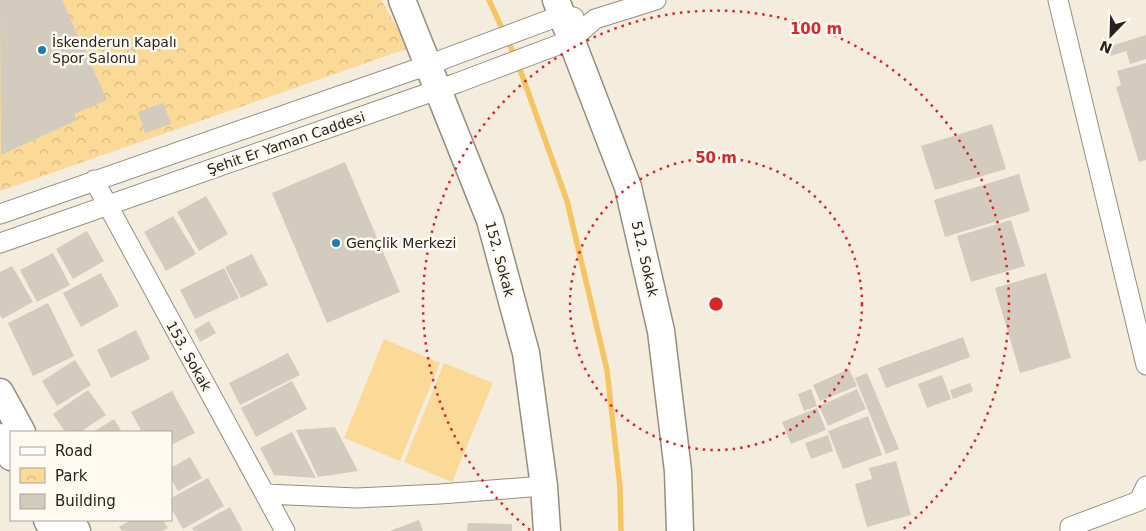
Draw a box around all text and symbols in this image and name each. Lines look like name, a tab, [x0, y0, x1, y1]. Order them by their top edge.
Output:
north arrow	[1086, 10, 1136, 60]
text: 100 m	[790, 20, 842, 38]
place label: İskenderun Kapalı Spor Salonu	[52, 33, 177, 66]
text: N	[1097, 37, 1114, 57]
marker: İskenderun Kapalı Spor Salonu	[36, 44, 48, 56]
street label: Şehit Er Yaman Caddesi	[205, 108, 367, 178]
text: 50 m	[695, 149, 737, 167]
street label: 152. Sokak	[482, 219, 518, 299]
street label: 512. Sokak	[628, 219, 662, 299]
place label: Gençlik Merkezi	[346, 235, 456, 251]
marker: Gençlik Merkezi	[330, 237, 342, 249]
centre of rings	[707, 295, 725, 313]
street label: 153. Sokak	[163, 318, 215, 395]
legend	[10, 431, 172, 521]
text: Road	[55, 442, 93, 460]
text: Park	[55, 467, 88, 485]
text: Building	[55, 492, 116, 510]

